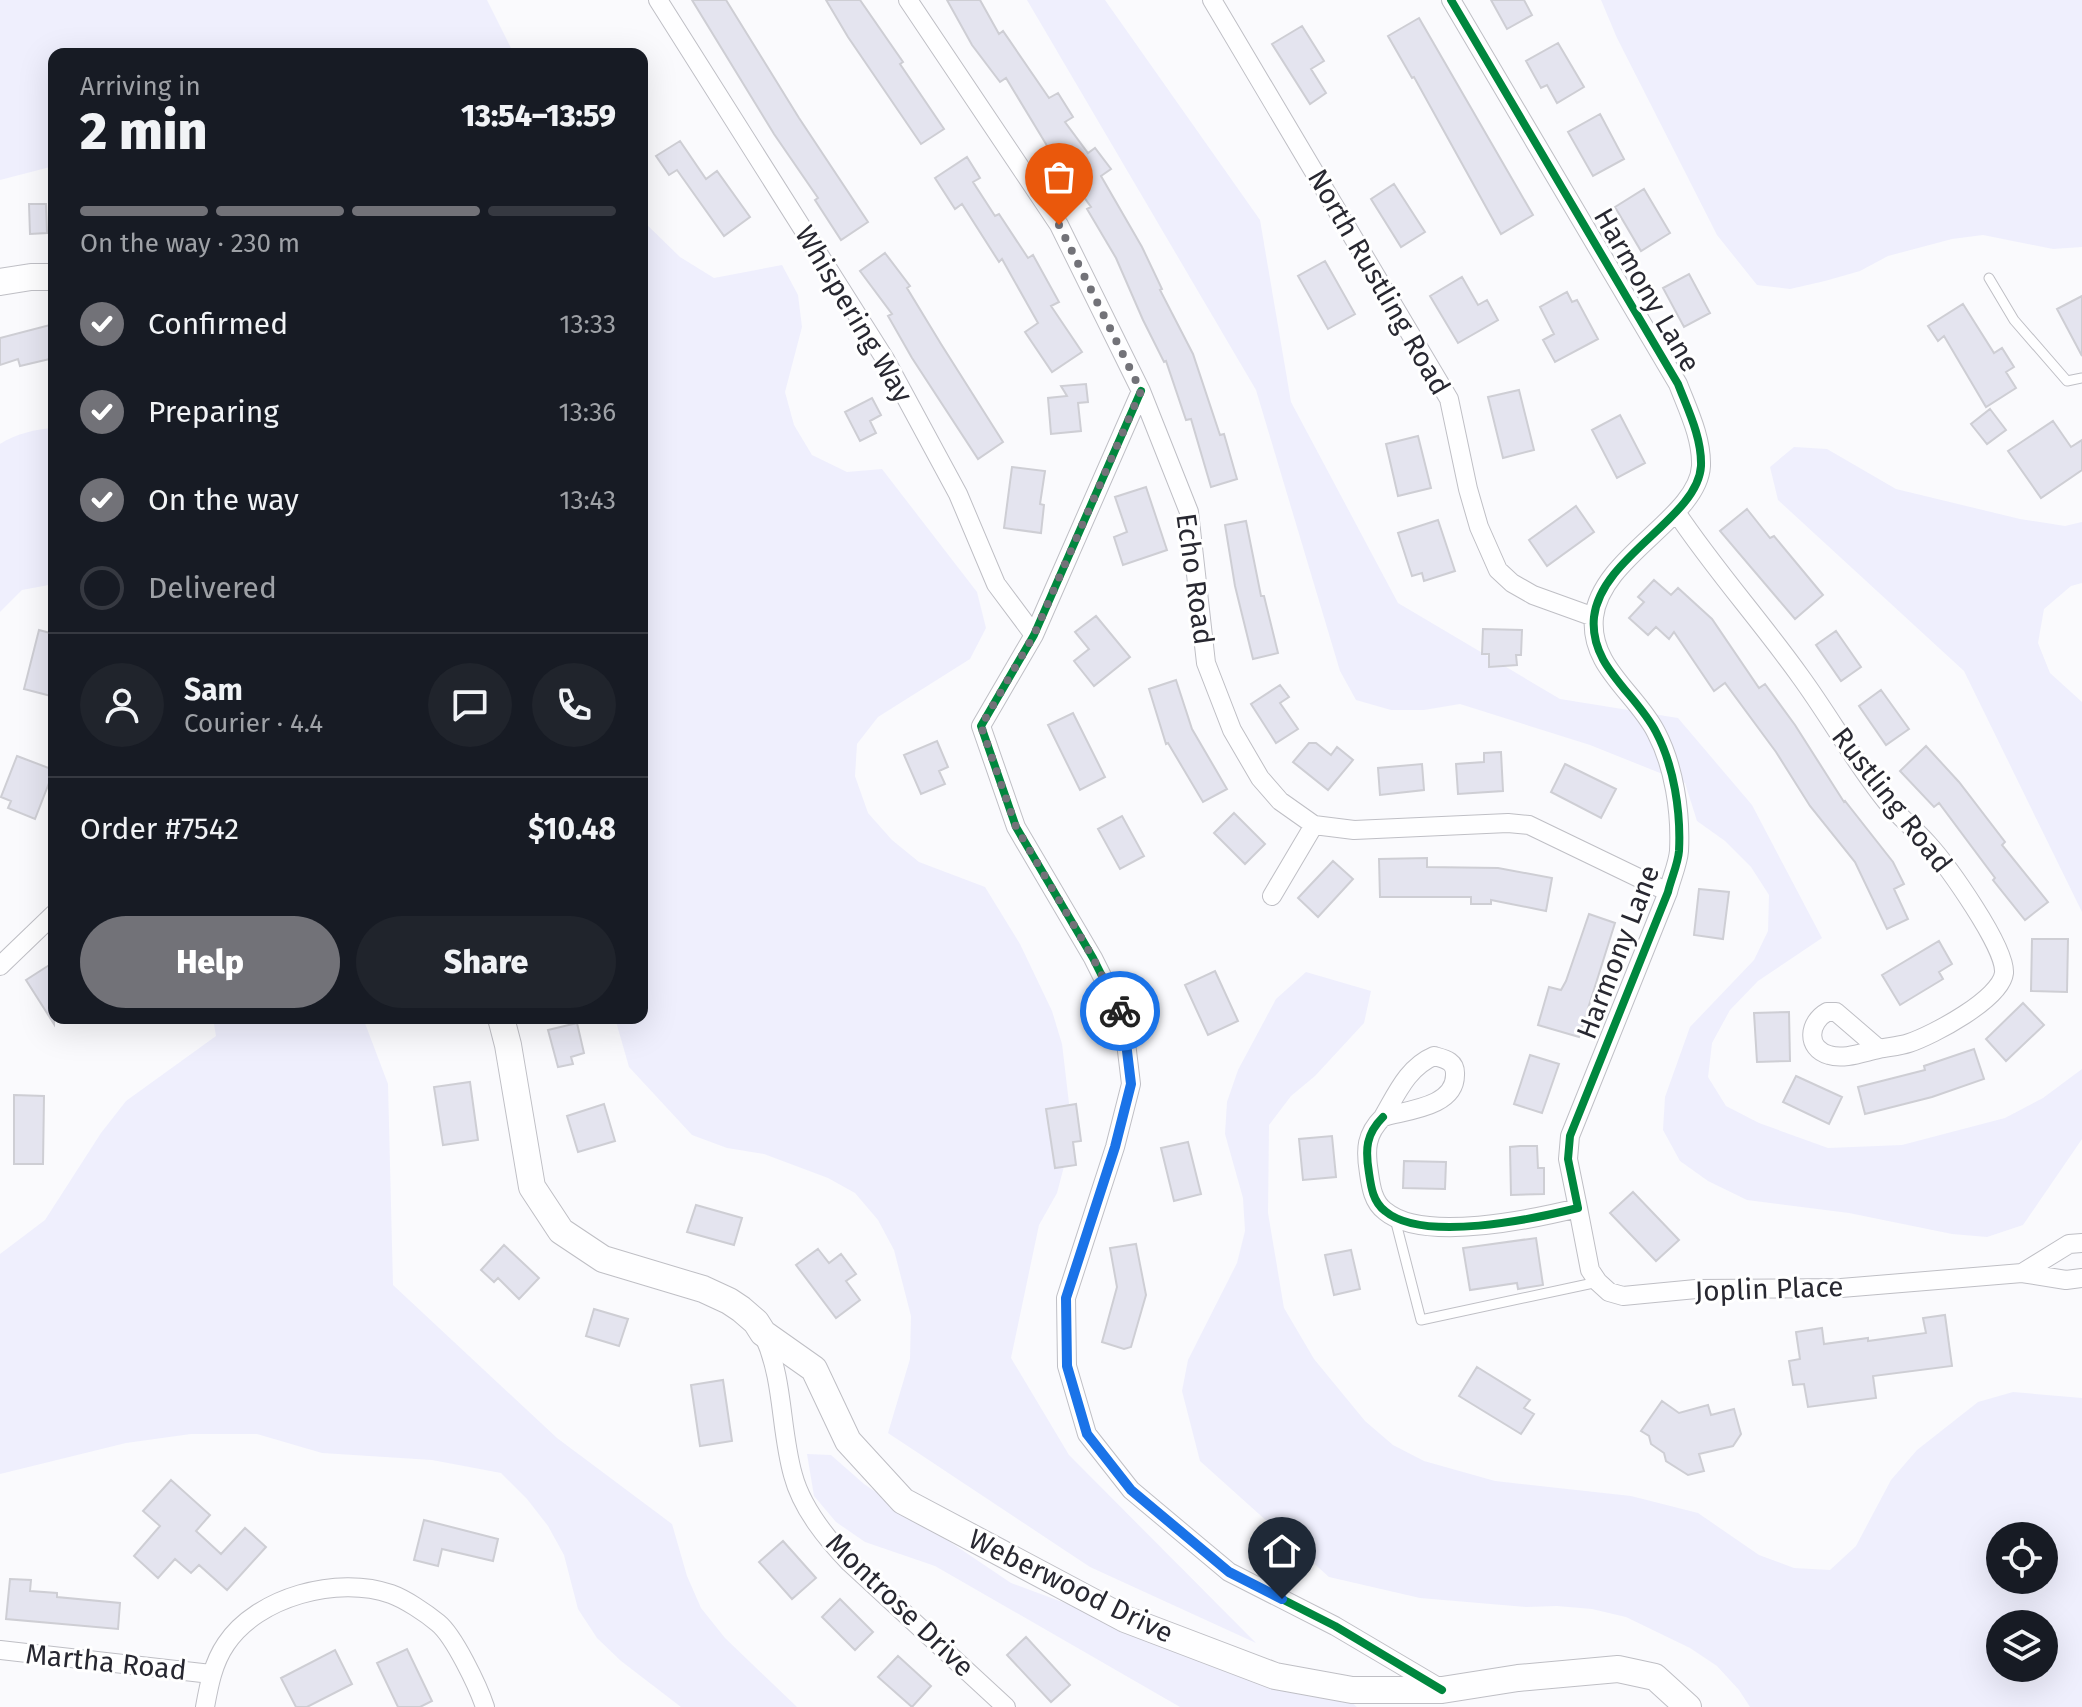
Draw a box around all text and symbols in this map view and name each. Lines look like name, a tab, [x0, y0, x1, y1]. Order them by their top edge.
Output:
text: Arriving in	[80, 71, 201, 102]
text: 13:54–13:59	[461, 98, 616, 134]
text: 2 min	[80, 100, 207, 163]
pin	[1025, 143, 1093, 225]
icon: bag	[1037, 155, 1081, 199]
street label: North Rustling Road	[1301, 163, 1457, 401]
street label: Harmony Lane	[1587, 202, 1707, 378]
street label: Whispering Way	[788, 220, 920, 409]
text: On the way · 230 m	[80, 228, 300, 259]
icon: check	[80, 302, 124, 346]
text: Confirmed	[148, 306, 288, 342]
text: 13:33	[559, 309, 616, 340]
icon: check	[80, 390, 124, 434]
text: Preparing	[148, 394, 279, 430]
text: 13:36	[558, 397, 616, 428]
icon: check	[80, 478, 124, 522]
text: On the way	[148, 482, 299, 518]
text: 13:43	[559, 485, 616, 516]
street label: Echo Road	[1169, 511, 1221, 647]
text: Delivered	[148, 570, 277, 606]
button: person	[80, 663, 164, 747]
button: chat	[428, 663, 512, 747]
button: phone	[532, 663, 616, 747]
text: Sam	[184, 672, 243, 708]
text: Courier · 4.4	[184, 708, 323, 739]
street label: Rustling Road	[1825, 721, 1959, 879]
text: Order #7542	[80, 811, 239, 847]
text: $10.48	[528, 811, 616, 847]
street label: Harmony Lane	[1570, 860, 1666, 1044]
button: Help	[80, 916, 340, 1008]
button: Share	[356, 916, 616, 1008]
courier	[1080, 971, 1160, 1051]
icon: bike	[1098, 989, 1142, 1033]
street label: Joplin Place	[1694, 1270, 1844, 1308]
pin	[1248, 1517, 1316, 1599]
street label: Weberwood Drive	[963, 1522, 1179, 1650]
map controls	[1986, 1522, 2058, 1682]
button: locate	[1986, 1522, 2058, 1594]
street label: Montrose Drive	[819, 1526, 981, 1684]
icon: home	[1260, 1529, 1304, 1573]
button: layers	[1986, 1610, 2058, 1682]
street label: Martha Road	[24, 1637, 188, 1687]

